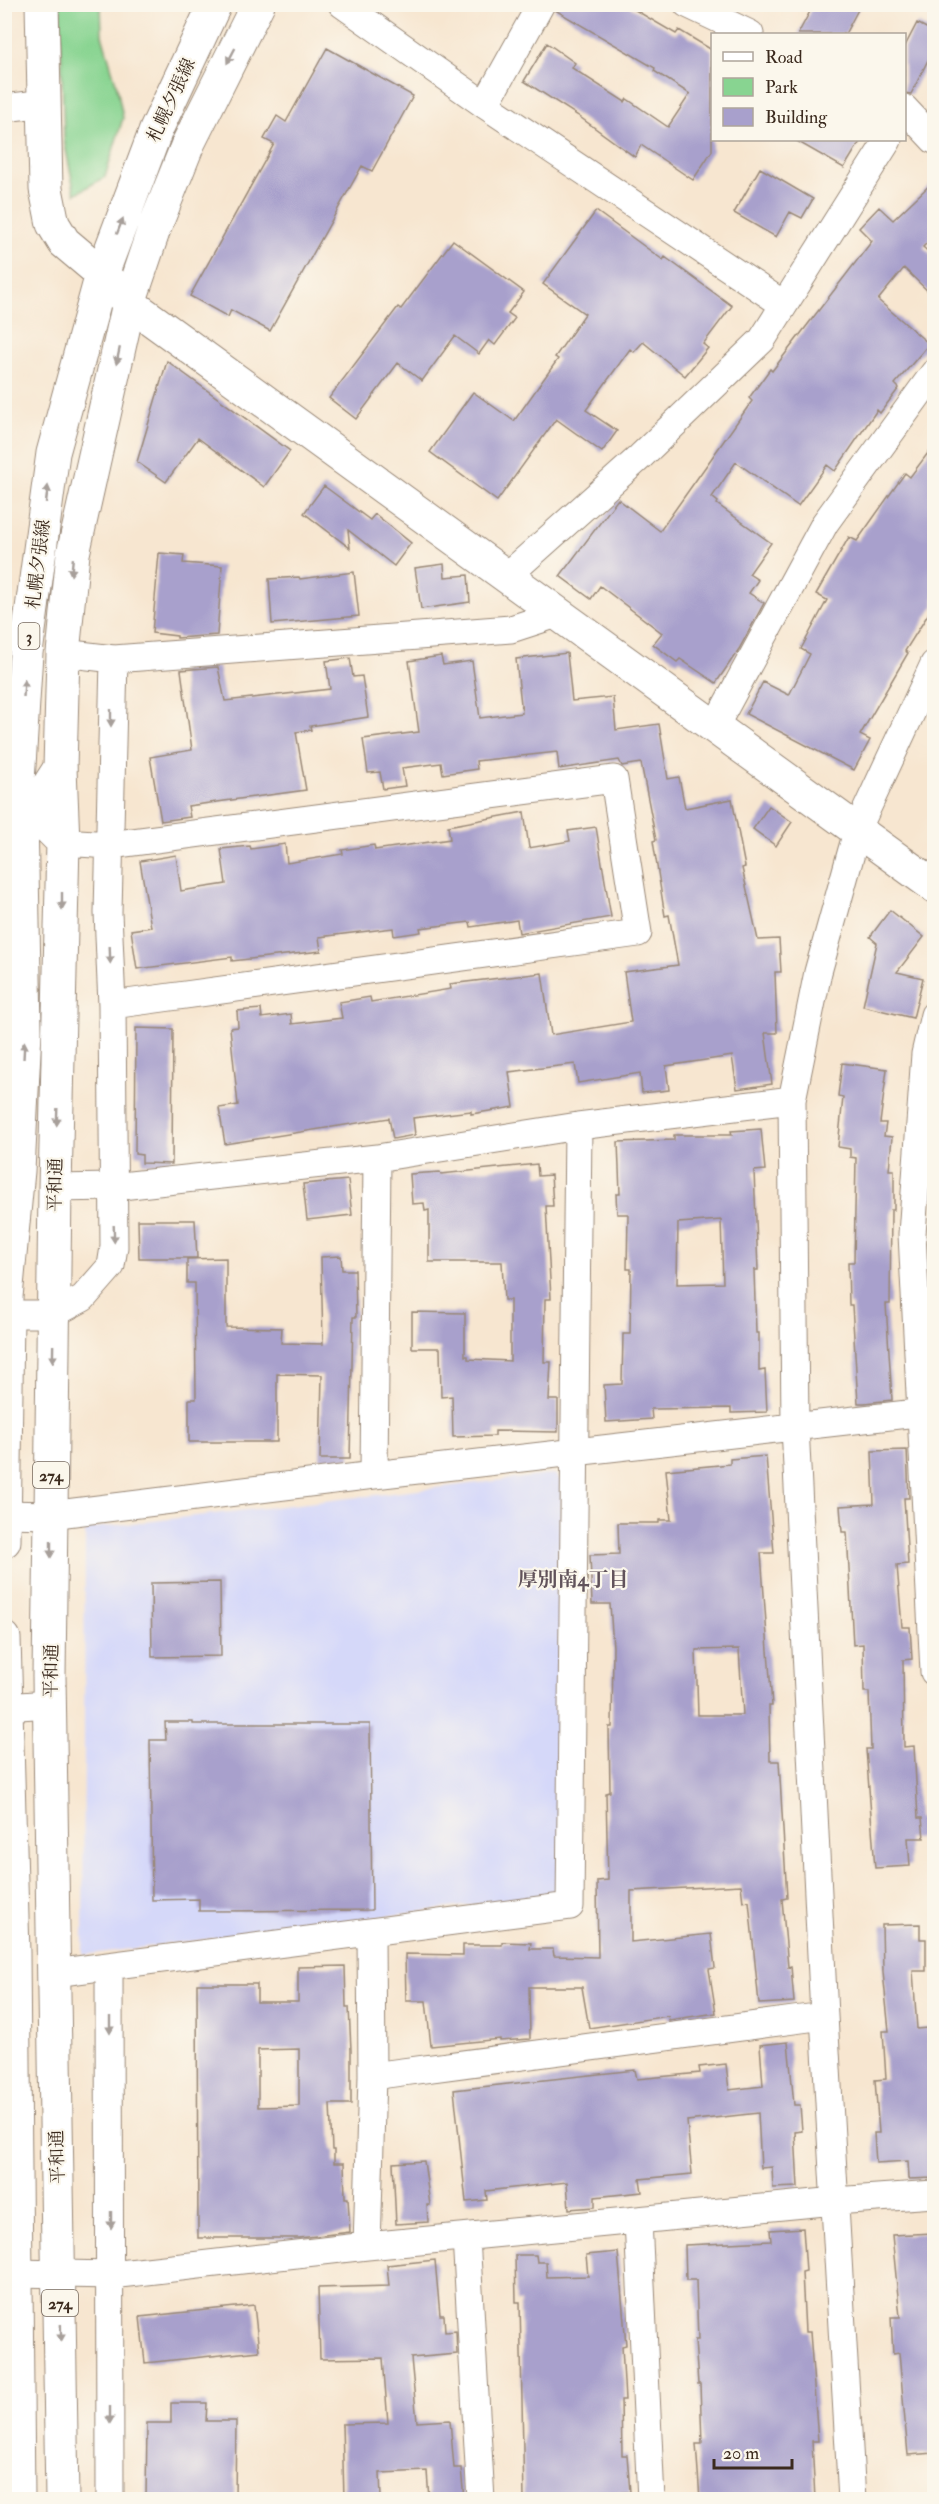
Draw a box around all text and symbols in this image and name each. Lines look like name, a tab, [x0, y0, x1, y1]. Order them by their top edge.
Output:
legend	[711, 33, 906, 141]
text: Road	[765, 46, 803, 69]
one-way arrow	[226, 47, 236, 65]
street label: 札幌夕張線	[142, 55, 201, 146]
text: Park	[765, 76, 798, 99]
text: Building	[765, 106, 828, 129]
one-way arrow	[115, 217, 125, 235]
one-way arrow	[113, 346, 122, 365]
one-way arrow	[42, 485, 52, 504]
street label: 札幌夕張線	[22, 518, 55, 610]
one-way arrow	[67, 557, 77, 576]
road number: 3	[18, 623, 40, 649]
one-way arrow	[20, 679, 29, 698]
one-way arrow	[106, 708, 116, 727]
one-way arrow	[57, 891, 67, 910]
one-way arrow	[105, 945, 114, 964]
one-way arrow	[19, 1041, 28, 1060]
one-way arrow	[52, 1107, 61, 1126]
street label: 平和通	[44, 1158, 67, 1212]
one-way arrow	[109, 1224, 118, 1243]
one-way arrow	[48, 1344, 58, 1363]
road number: 274	[33, 1462, 69, 1488]
one-way arrow	[46, 1539, 56, 1558]
district label: 厚別南4丁目	[518, 1567, 628, 1592]
street label: 平和通	[40, 1644, 63, 1698]
one-way arrow	[105, 2015, 115, 2034]
street label: 平和通	[45, 2130, 70, 2184]
one-way arrow	[106, 2210, 116, 2229]
road number: 274	[42, 2290, 78, 2316]
one-way arrow	[56, 2324, 66, 2343]
one-way arrow	[106, 2405, 115, 2424]
scale bar	[714, 2432, 792, 2470]
text: 20 m	[723, 2442, 759, 2465]

